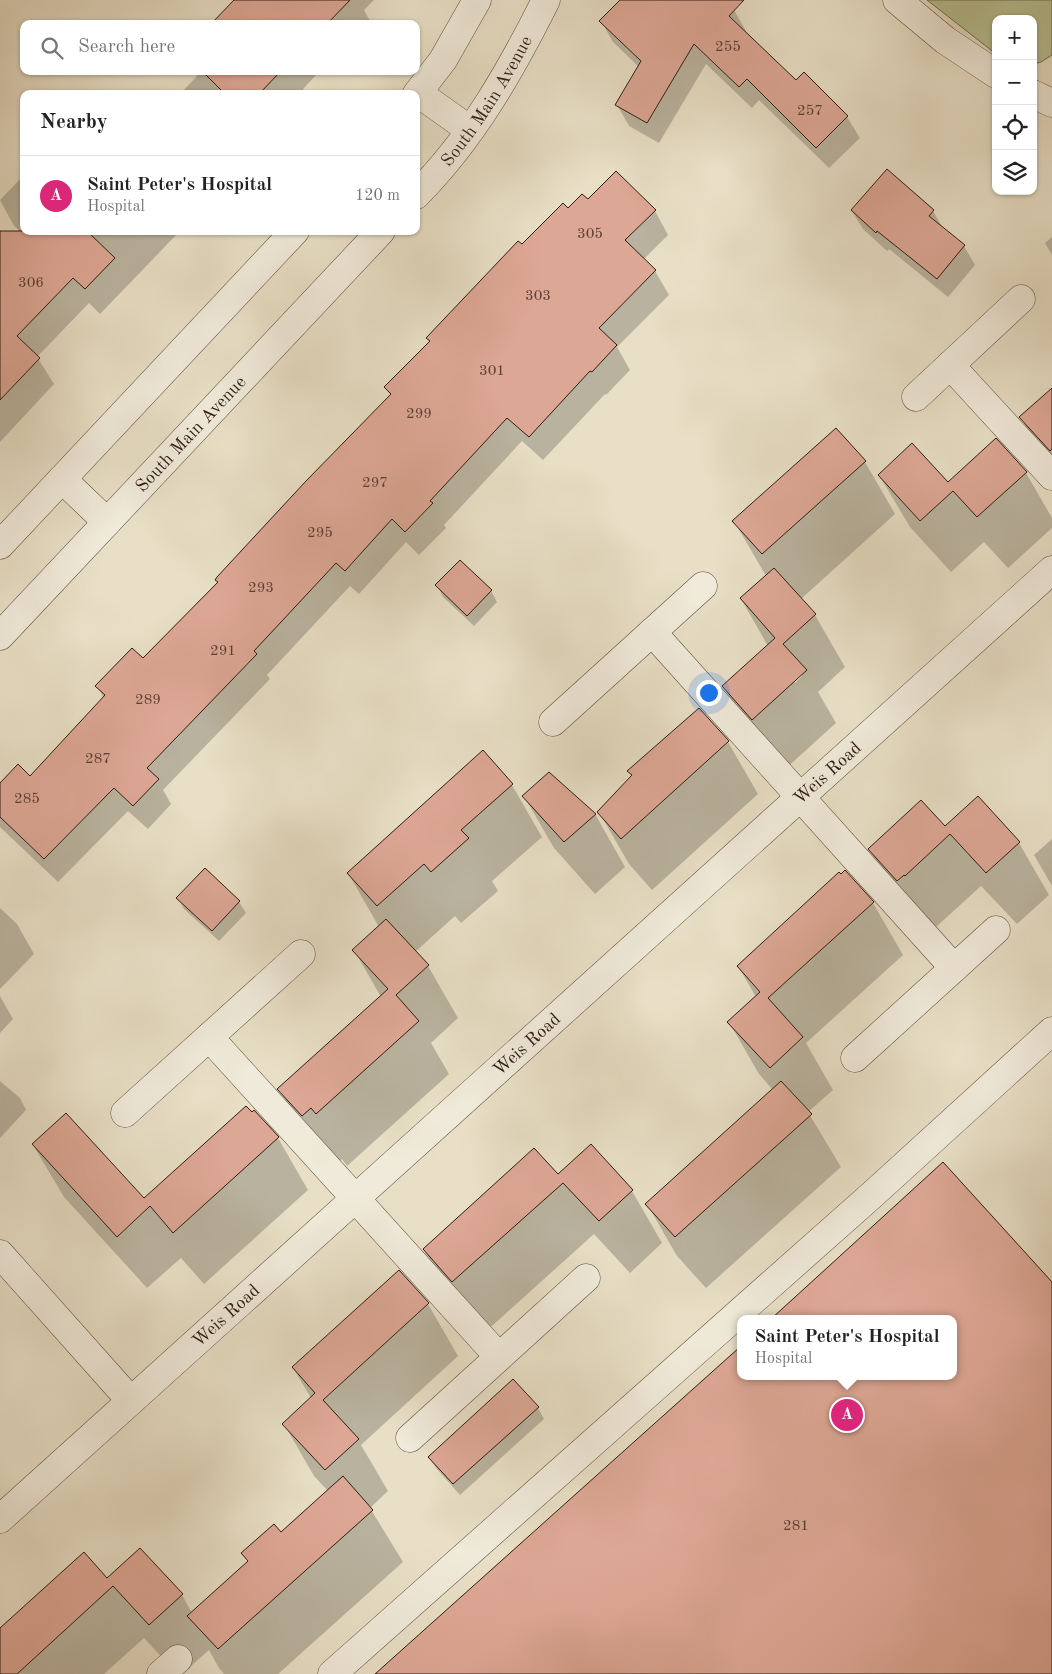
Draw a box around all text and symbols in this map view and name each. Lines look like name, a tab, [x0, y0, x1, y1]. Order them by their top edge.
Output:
map controls	[992, 15, 1037, 195]
button: +	[992, 15, 1037, 60]
search box	[20, 20, 420, 75]
street label: South Main Avenue	[438, 33, 536, 170]
icon: search	[38, 34, 66, 62]
text: Search here	[78, 38, 175, 57]
house number: 255	[715, 40, 741, 55]
button: −	[992, 60, 1037, 105]
house number: 257	[797, 104, 823, 119]
button: locate	[992, 105, 1037, 150]
text: Nearby	[40, 112, 108, 133]
button: layers	[992, 150, 1037, 195]
text: Saint Peter's Hospital	[87, 176, 272, 195]
text: A	[50, 188, 62, 204]
text: 120 m	[355, 188, 400, 204]
text: Hospital	[87, 199, 145, 215]
house number: 305	[577, 227, 603, 242]
house number: 306	[18, 276, 44, 291]
house number: 303	[525, 289, 551, 304]
house number: 301	[479, 364, 505, 379]
street label: South Main Avenue	[133, 373, 250, 496]
house number: 299	[406, 407, 432, 422]
house number: 297	[362, 476, 388, 491]
house number: 295	[307, 526, 333, 541]
house number: 293	[248, 581, 274, 596]
house number: 291	[210, 644, 236, 659]
your location	[696, 680, 722, 706]
house number: 289	[135, 693, 161, 708]
street label: Weis Road	[791, 739, 865, 808]
house number: 287	[85, 752, 111, 767]
house number: 285	[14, 792, 40, 807]
street label: Weis Road	[490, 1010, 564, 1080]
street label: Weis Road	[189, 1281, 263, 1351]
popup	[737, 1315, 957, 1380]
text: Saint Peter's Hospital	[754, 1328, 940, 1347]
text: Hospital	[754, 1351, 812, 1367]
pin: A	[831, 1396, 863, 1434]
house number: 281	[783, 1519, 809, 1534]

